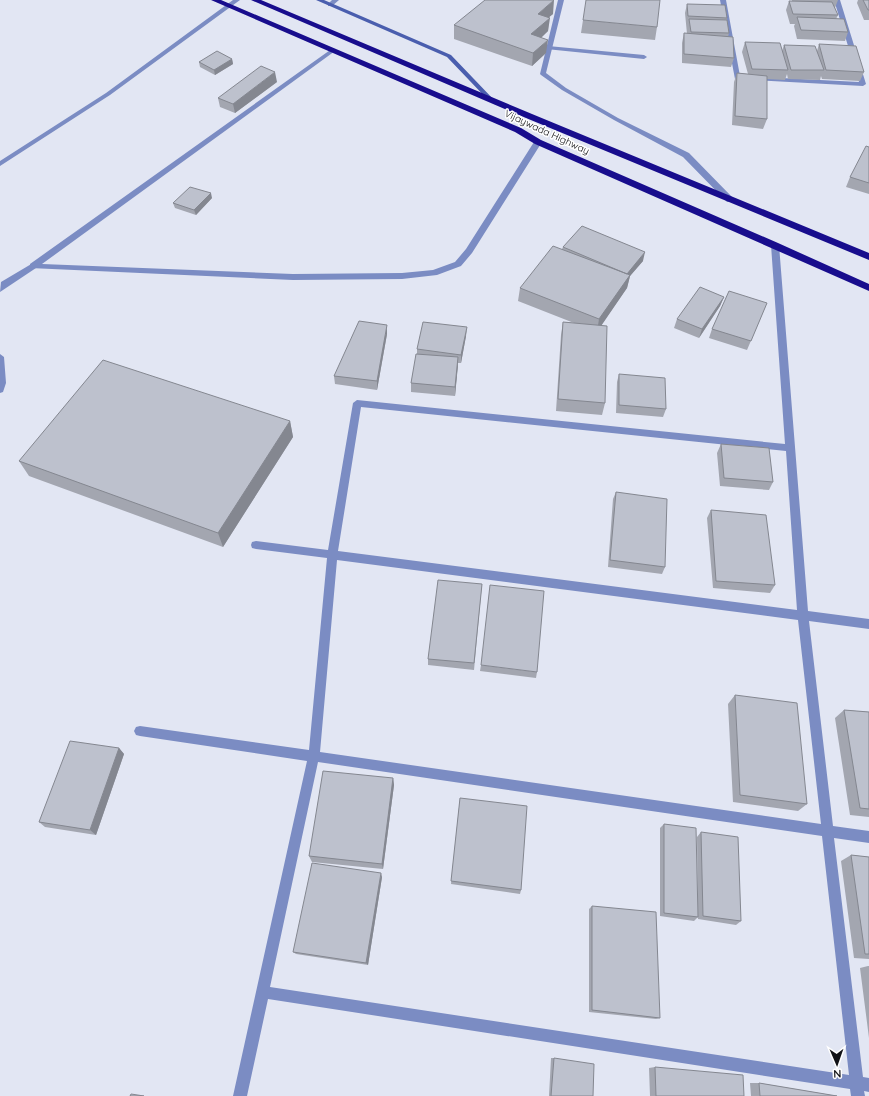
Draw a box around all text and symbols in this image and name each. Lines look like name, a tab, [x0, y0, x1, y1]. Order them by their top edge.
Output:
street label: Vijaywada Highway	[502, 107, 592, 157]
north arrow	[817, 1044, 857, 1084]
text: N	[833, 1067, 842, 1081]

